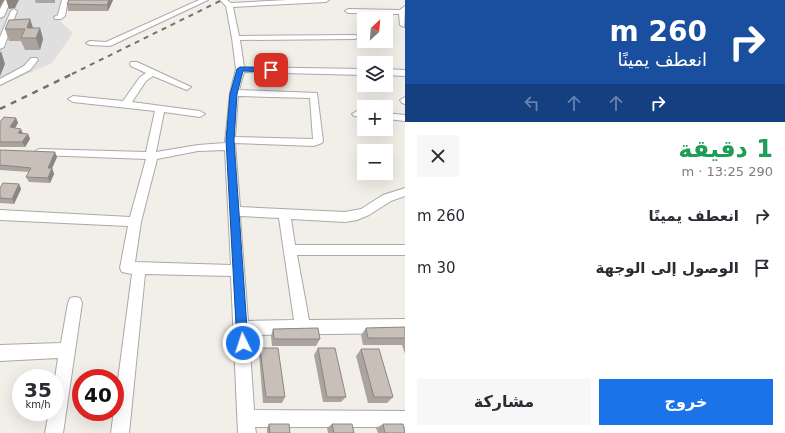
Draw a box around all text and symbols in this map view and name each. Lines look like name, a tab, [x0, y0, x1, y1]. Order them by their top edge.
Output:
north arrow	[357, 12, 393, 48]
map controls	[357, 12, 393, 180]
text: 260 m	[610, 15, 707, 48]
icon: right	[721, 16, 773, 68]
text: انعطف يمينًا	[617, 49, 707, 70]
pin	[254, 53, 288, 87]
button: layers	[357, 56, 393, 92]
icon: arrive	[260, 59, 282, 81]
icon: left	[521, 92, 543, 114]
icon: ahead	[563, 92, 585, 114]
icon: ahead	[605, 92, 627, 114]
icon: right	[647, 92, 669, 114]
button: +	[357, 100, 393, 136]
button: close	[417, 135, 459, 177]
text: 1 دقيقة	[678, 135, 773, 163]
button: −	[357, 144, 393, 180]
text: 290 m · 13:25	[682, 164, 773, 179]
icon: right	[751, 205, 773, 227]
text: 260 m	[417, 207, 465, 225]
text: انعطف يمينًا	[648, 207, 739, 225]
icon: arrive	[751, 257, 773, 279]
text: 30 m	[417, 259, 456, 277]
text: الوصول إلى الوجهة	[596, 259, 739, 277]
position arrow	[222, 322, 264, 364]
speed limit sign: 40	[72, 369, 124, 421]
text: 35	[24, 378, 52, 402]
button: مشاركة	[417, 379, 591, 425]
button: خروج	[599, 379, 773, 425]
text: km/h	[25, 399, 51, 410]

